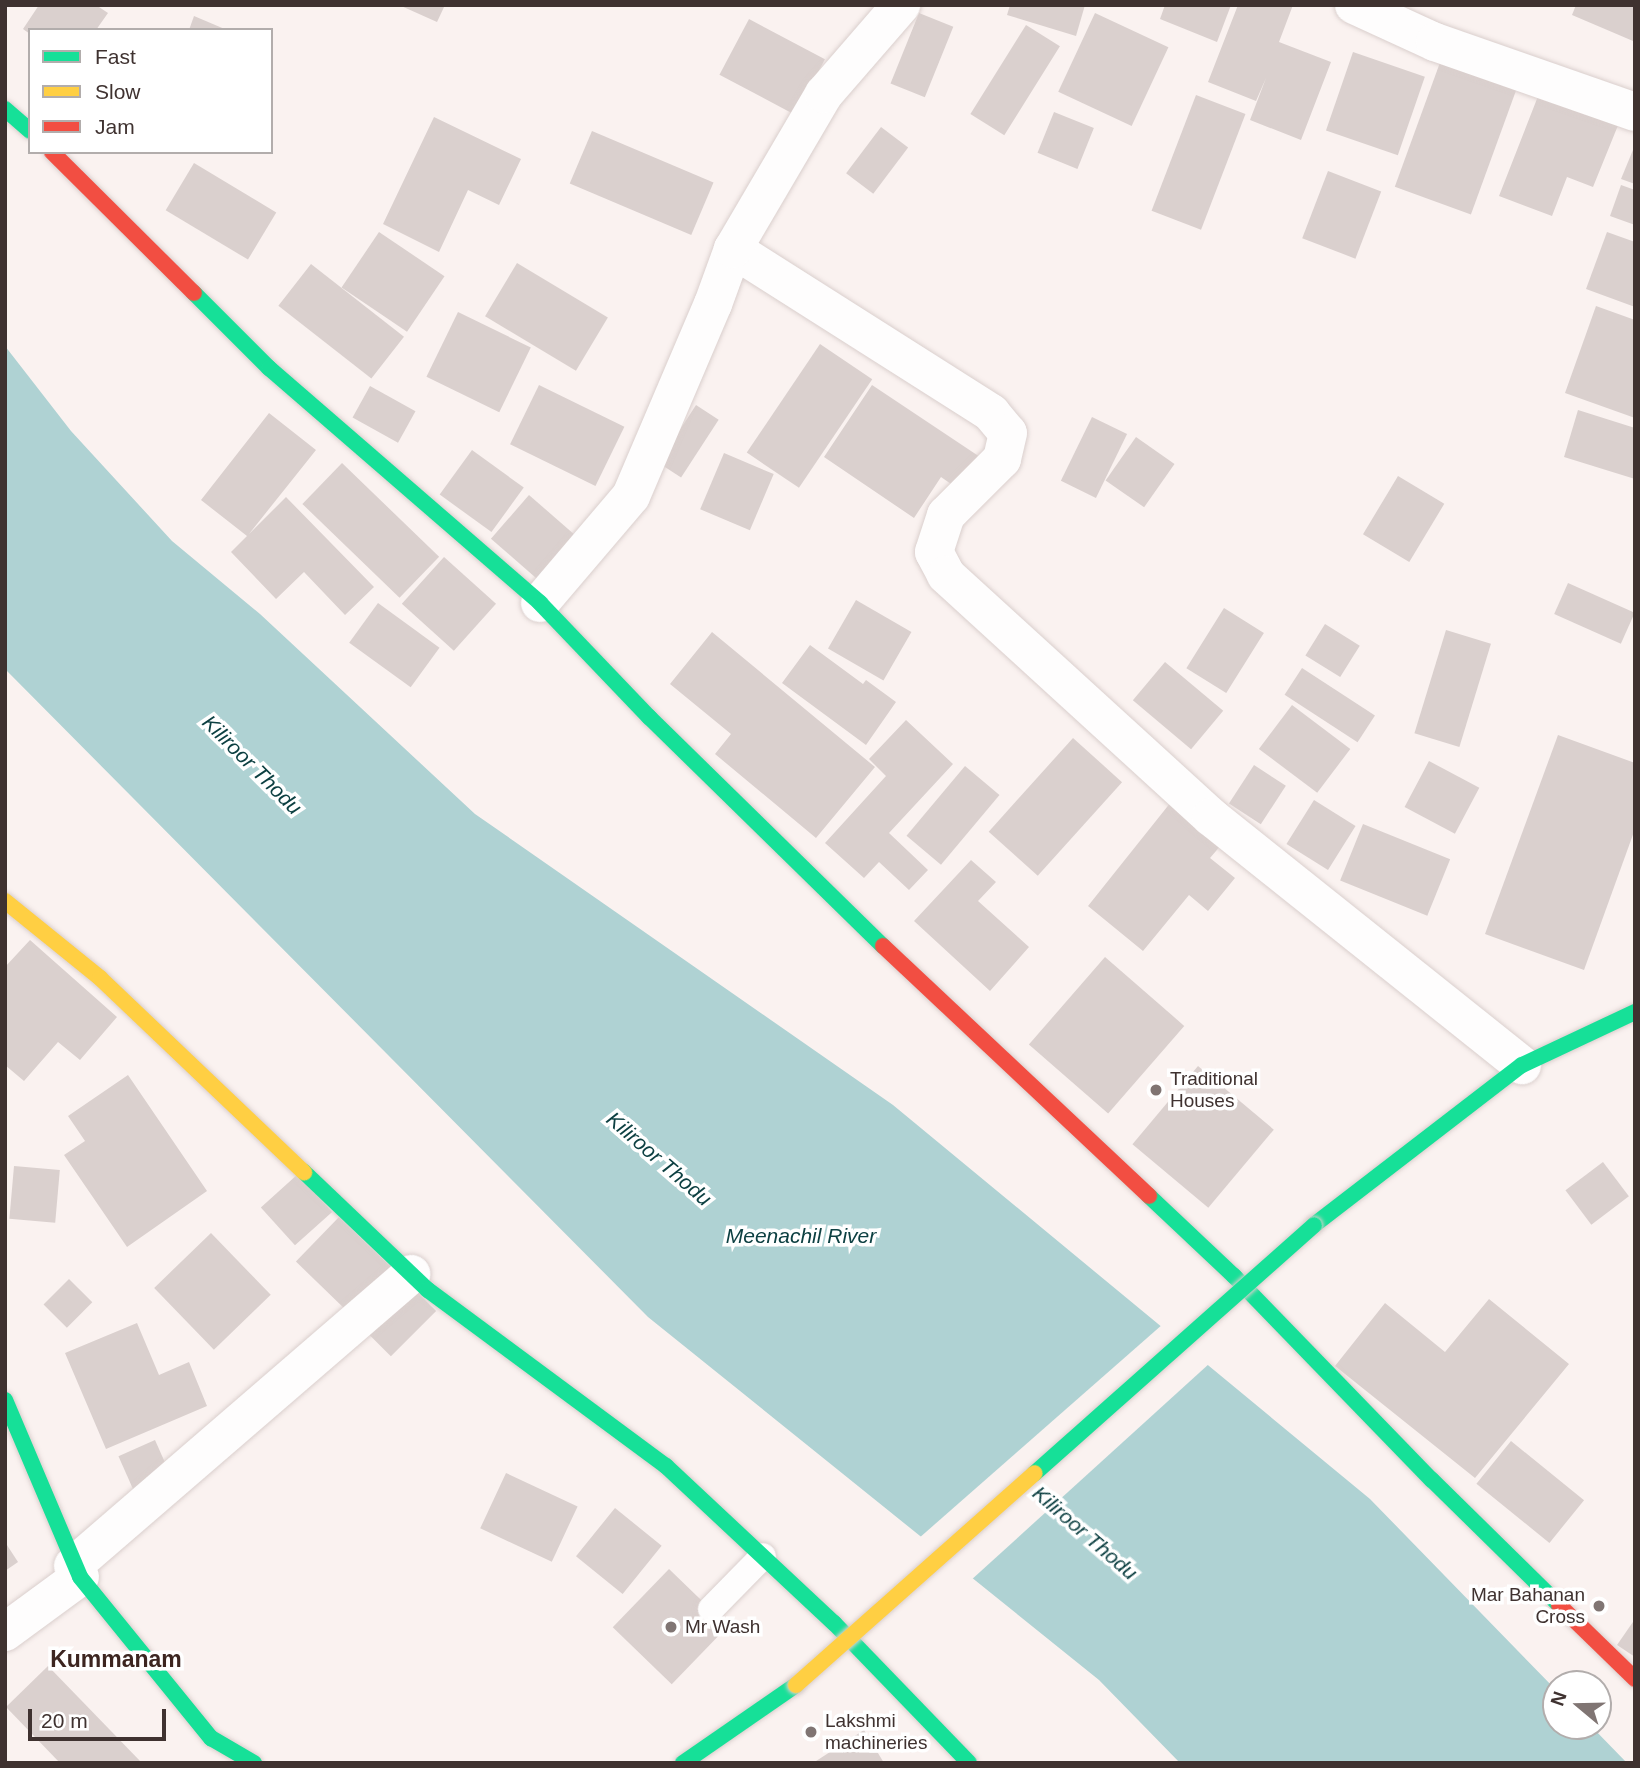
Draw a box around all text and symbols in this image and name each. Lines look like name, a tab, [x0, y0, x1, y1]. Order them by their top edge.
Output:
legend	[28, 28, 273, 154]
text: Fast	[95, 45, 136, 68]
text: Slow	[95, 80, 141, 103]
text: Jam	[95, 115, 135, 138]
water label: Kiliroor Thodu	[197, 710, 307, 820]
place label: Traditional Houses	[1170, 1068, 1258, 1112]
marker: Traditional Houses	[1148, 1082, 1164, 1098]
water label: Kiliroor Thodu	[601, 1107, 717, 1211]
water label: Meenachil River	[726, 1223, 876, 1249]
water label: Kiliroor Thodu	[1027, 1481, 1143, 1585]
place label: Mar Bahanan Cross	[1471, 1584, 1585, 1628]
marker: Mar Bahanan Cross	[1591, 1598, 1607, 1614]
place label: Mr Wash	[685, 1616, 760, 1638]
marker: Mr Wash	[663, 1619, 679, 1635]
district label: Kummanam	[50, 1645, 182, 1673]
north arrow	[1542, 1670, 1612, 1740]
text: N	[1546, 1689, 1571, 1709]
scale bar	[32, 1694, 170, 1738]
text: 20 m	[41, 1709, 88, 1732]
place label: Lakshmi machineries	[825, 1710, 927, 1754]
marker: Lakshmi machineries	[803, 1724, 819, 1740]

